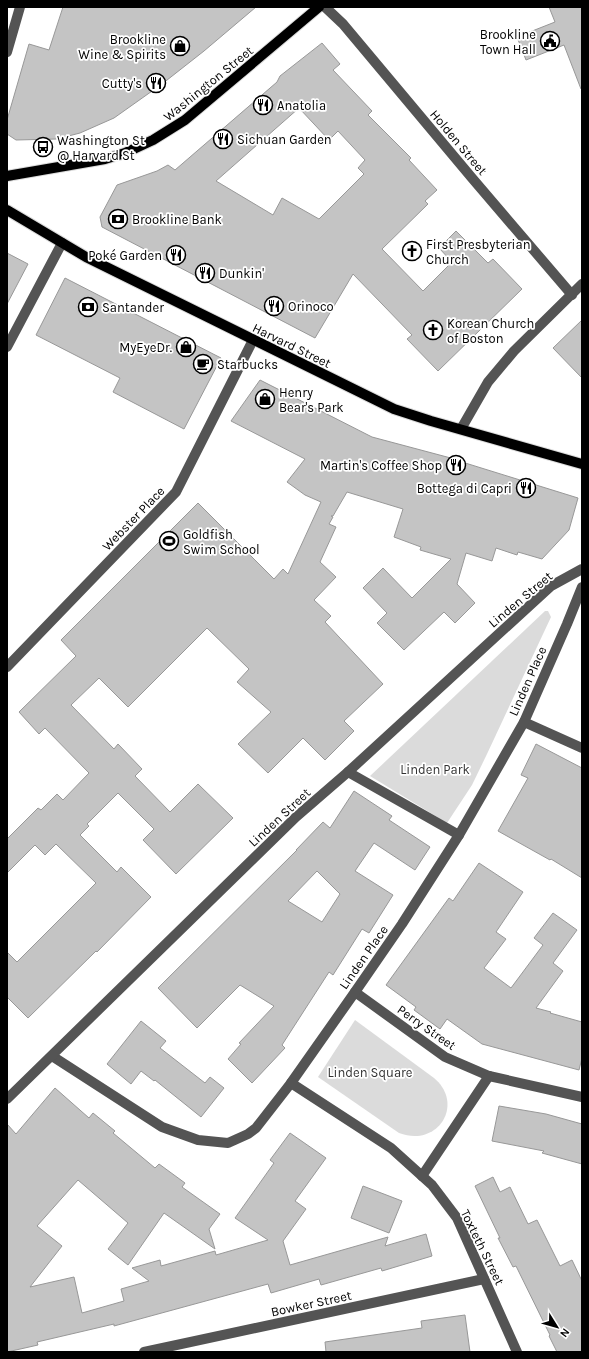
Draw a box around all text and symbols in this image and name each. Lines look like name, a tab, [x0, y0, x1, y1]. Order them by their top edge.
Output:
place label: Brookline Town Hall	[480, 27, 536, 57]
public building icon: Brookline Town Hall	[539, 30, 561, 52]
place label: Brookline Wine & Spirits	[78, 32, 166, 62]
shop icon: Brookline Wine & Spirits	[169, 35, 191, 57]
street label: Washington Street	[161, 43, 256, 124]
restaurant icon: Cutty's	[145, 72, 167, 94]
place label: Cutty's	[102, 76, 142, 91]
restaurant icon: Anatolia	[252, 94, 274, 116]
place label: Anatolia	[277, 98, 326, 113]
street label: Holden Street	[427, 107, 490, 178]
restaurant icon: Sichuan Garden	[212, 128, 234, 150]
place label: Sichuan Garden	[237, 132, 332, 147]
place label: Washington St @ Harvard St	[57, 133, 145, 163]
bus stop icon: Washington St @ Harvard St	[32, 136, 54, 158]
bank icon: Brookline Bank	[107, 208, 129, 230]
place label: Brookline Bank	[132, 212, 222, 227]
place label: First Presbyterian Church	[426, 237, 531, 267]
church icon: First Presbyterian Church	[401, 240, 423, 262]
restaurant icon: Poké Garden	[165, 244, 187, 266]
place label: Poké Garden	[88, 248, 162, 263]
restaurant icon: Dunkin'	[194, 262, 216, 284]
place label: Dunkin'	[219, 266, 264, 281]
restaurant icon: Orinoco	[263, 295, 285, 317]
bank icon: Santander	[77, 296, 99, 318]
place label: Orinoco	[288, 299, 334, 314]
place label: Santander	[102, 300, 164, 315]
place label: Korean Church of Boston	[447, 316, 534, 346]
church icon: Korean Church of Boston	[422, 319, 444, 341]
street label: Harvard Street	[250, 320, 334, 371]
shop icon: MyEyeDr.	[175, 336, 197, 358]
place label: MyEyeDr.	[119, 340, 172, 355]
cafe icon: Starbucks	[192, 353, 214, 375]
place label: Starbucks	[217, 357, 278, 372]
place label: Henry Bear's Park	[279, 385, 344, 415]
shop icon: Henry Bear's Park	[254, 388, 276, 410]
restaurant icon: Martin's Coffee Shop	[445, 454, 467, 476]
place label: Martin's Coffee Shop	[320, 458, 442, 473]
restaurant icon: Bottega di Capri	[515, 477, 537, 499]
place label: Bottega di Capri	[417, 481, 512, 496]
street label: Webster Place	[99, 483, 168, 553]
place label: Goldfish Swim School	[183, 527, 260, 557]
sports icon: Goldfish Swim School	[158, 530, 180, 552]
street label: Linden Street	[485, 568, 555, 630]
street label: Linden Place	[505, 644, 550, 718]
park label: Linden Park	[400, 762, 470, 777]
street label: Linden Street	[245, 785, 313, 850]
street label: Linden Place	[336, 922, 391, 992]
street label: Perry Street	[395, 1002, 459, 1053]
park label: Linden Square	[328, 1065, 413, 1081]
street label: Toxteth Street	[458, 1207, 507, 1288]
street label: Bowker Street	[269, 1288, 353, 1319]
north arrow	[537, 1307, 577, 1347]
text: N	[557, 1326, 572, 1340]

